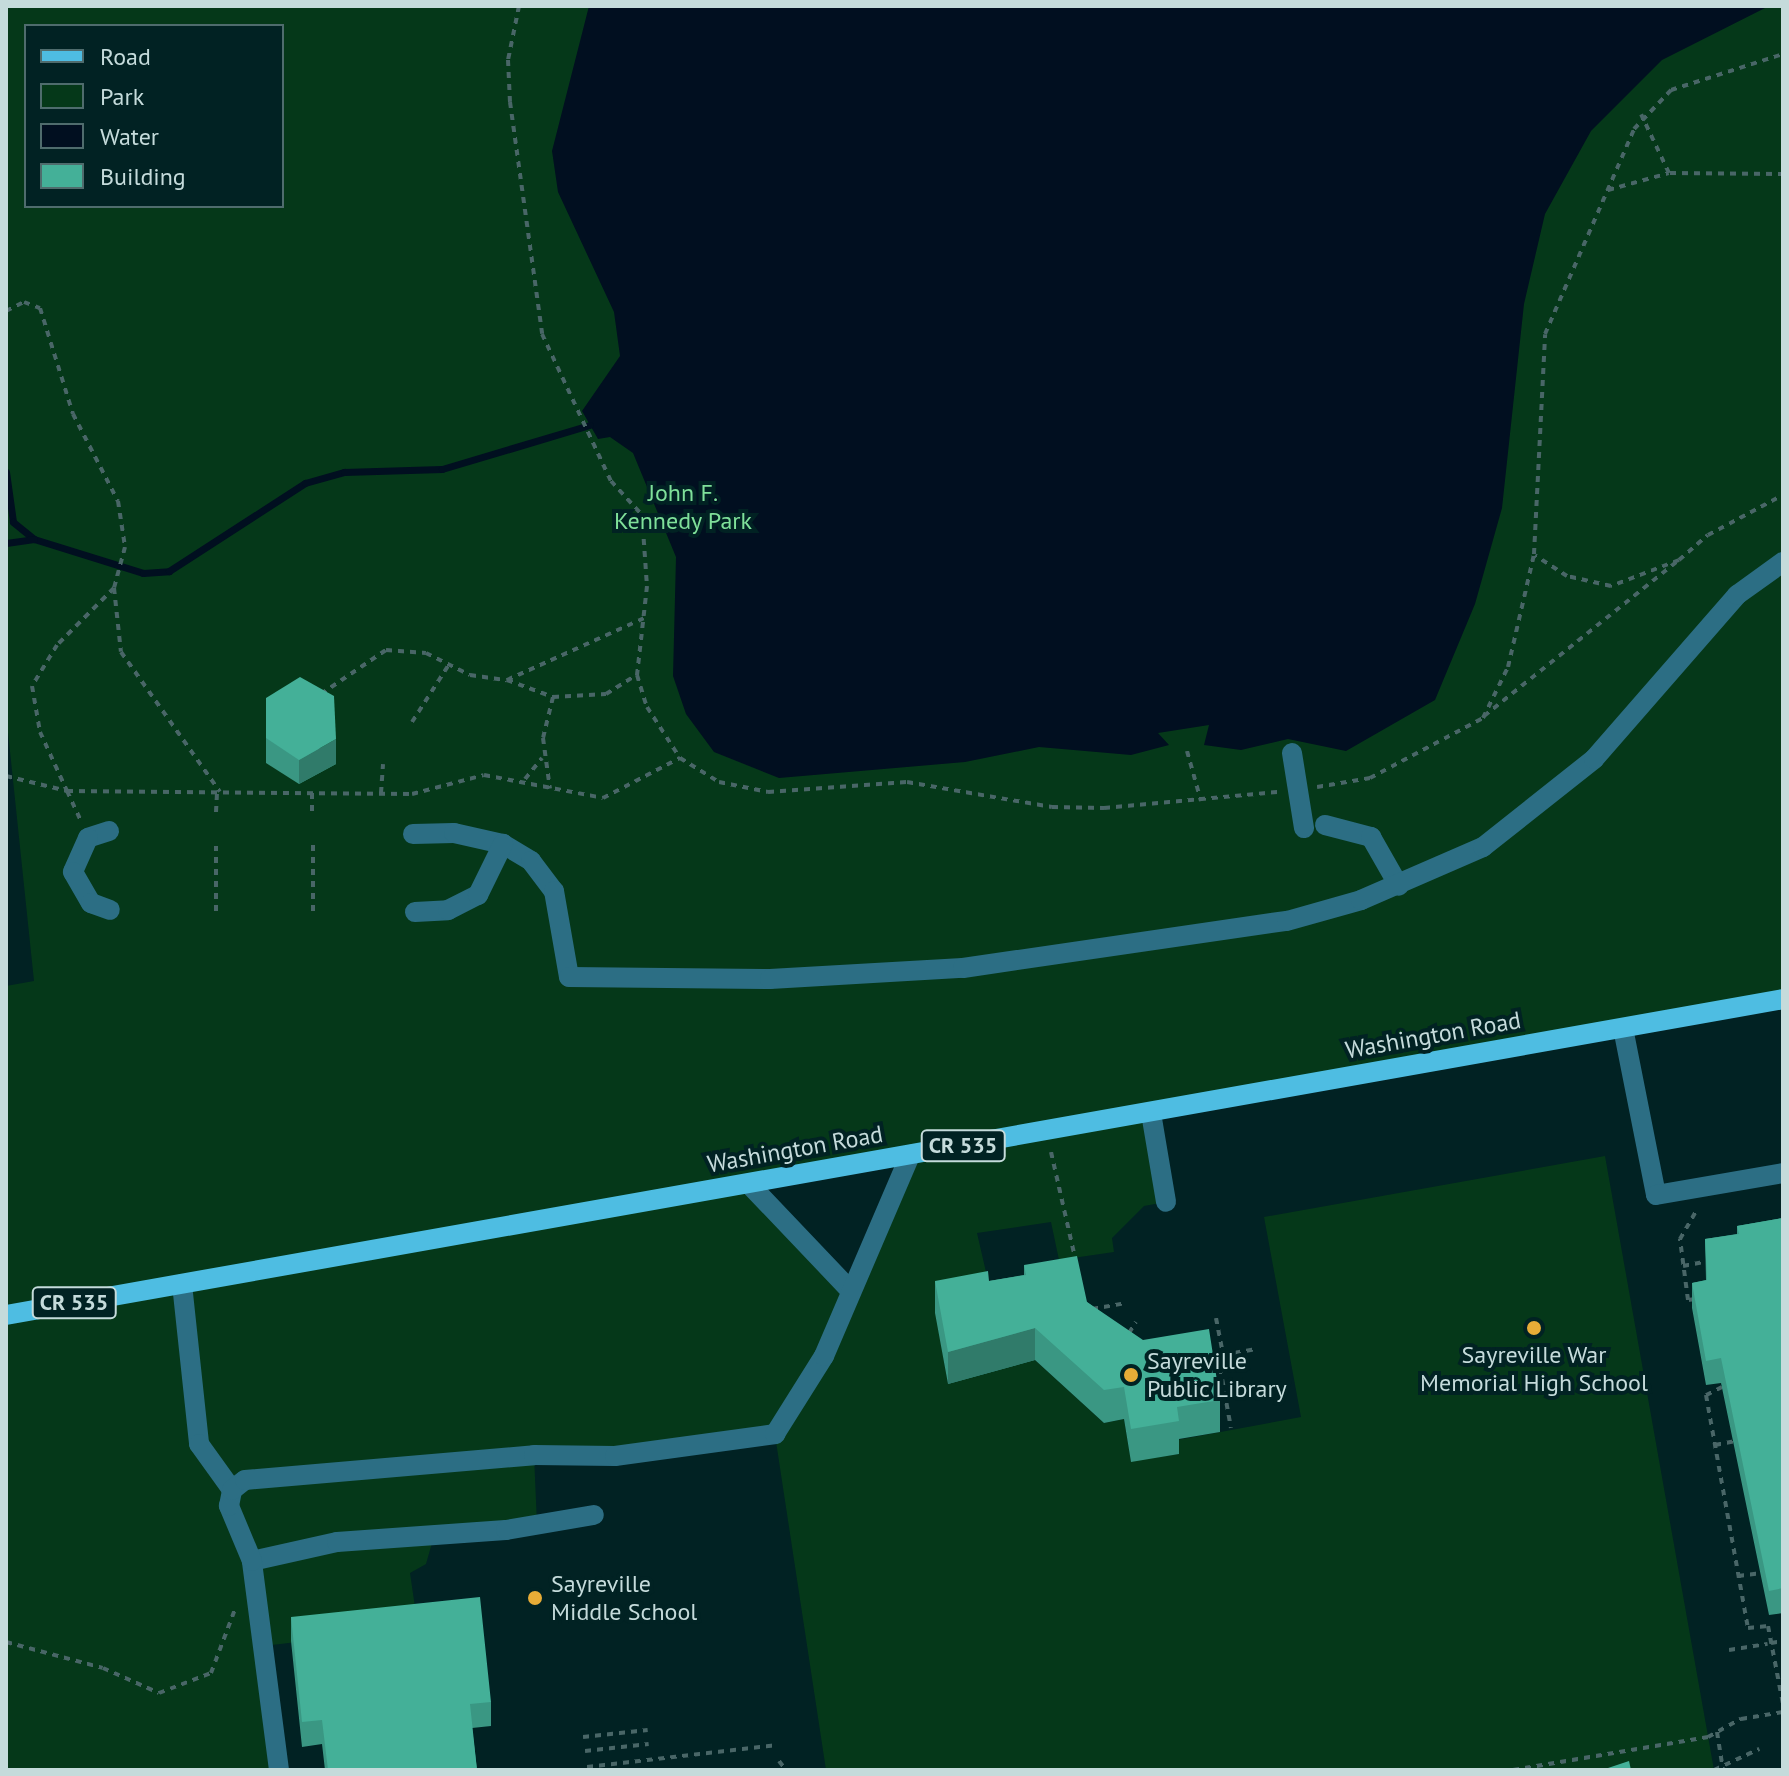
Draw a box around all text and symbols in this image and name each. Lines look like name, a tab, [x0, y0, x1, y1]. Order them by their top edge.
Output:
legend	[24, 24, 284, 208]
text: Road	[100, 41, 151, 72]
text: Park	[100, 81, 144, 112]
text: Water	[100, 121, 159, 152]
text: Building	[100, 161, 186, 192]
park label: John F. Kennedy Park	[614, 479, 752, 535]
street label: Washington Road	[1343, 1005, 1523, 1065]
street label: Washington Road	[705, 1119, 885, 1179]
road number: CR 535	[919, 1128, 1007, 1164]
road number: CR 535	[30, 1285, 118, 1321]
marker: Sayreville War Memorial High School	[1525, 1319, 1543, 1337]
place label: Sayreville War Memorial High School	[1420, 1341, 1648, 1397]
place label: Sayreville Public Library	[1147, 1347, 1287, 1403]
marker: Sayreville Public Library	[1122, 1366, 1140, 1384]
place label: Sayreville Middle School	[551, 1570, 697, 1626]
marker: Sayreville Middle School	[526, 1589, 544, 1607]

